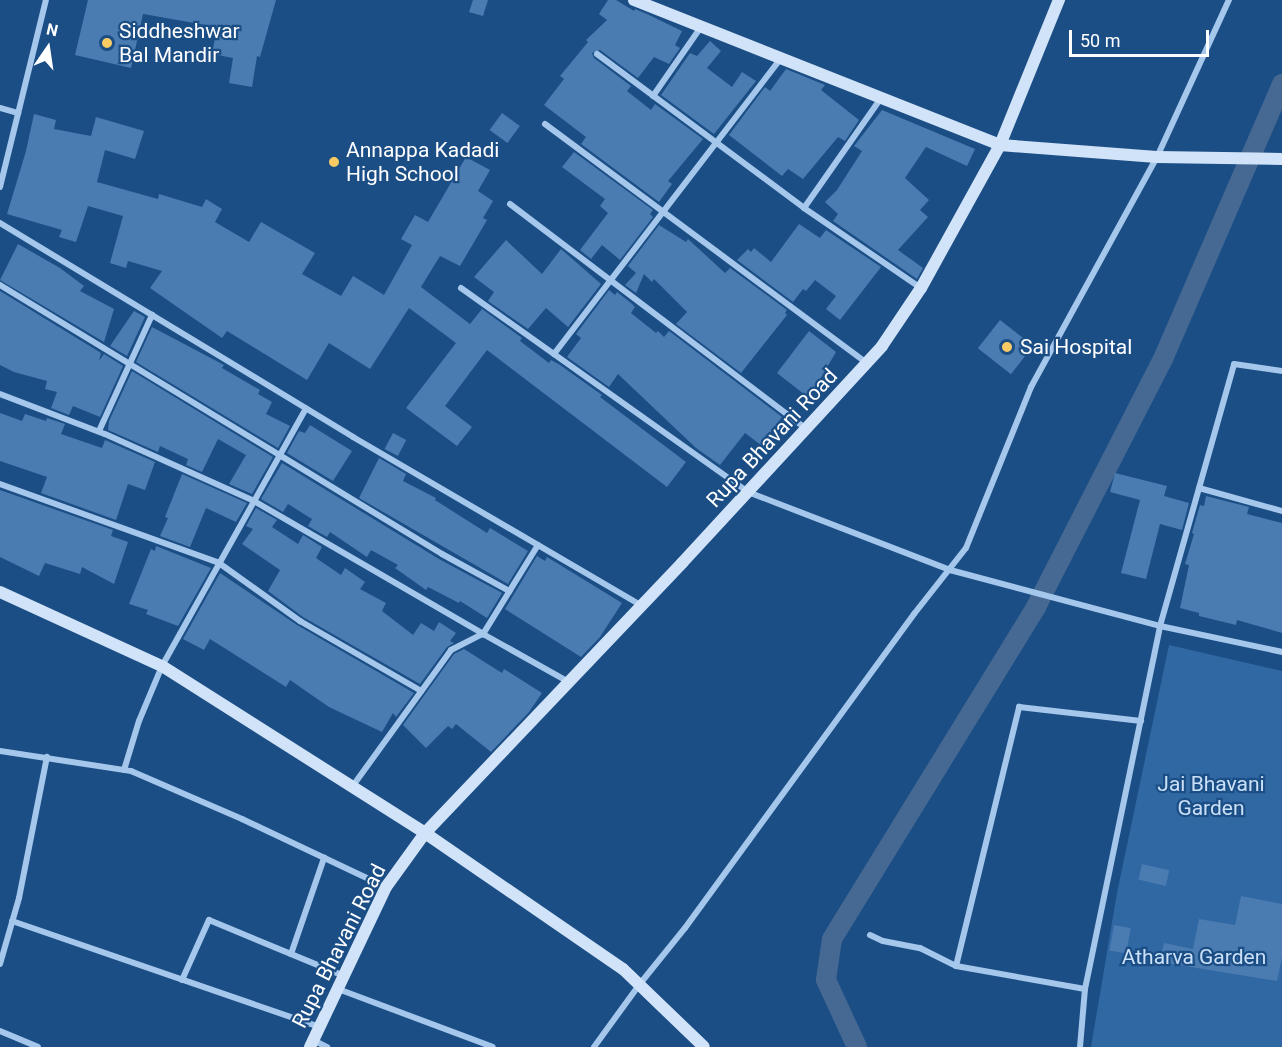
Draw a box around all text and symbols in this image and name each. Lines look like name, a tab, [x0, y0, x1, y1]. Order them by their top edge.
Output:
north arrow	[18, 18, 78, 78]
place label: Siddheshwar Bal Mandir	[119, 18, 240, 68]
scale bar	[1072, 18, 1212, 56]
text: N	[45, 19, 60, 40]
text: 50 m	[1080, 30, 1120, 51]
marker: Siddheshwar Bal Mandir	[100, 36, 114, 50]
place label: Annappa Kadadi High School	[346, 137, 499, 187]
marker: Annappa Kadadi High School	[327, 155, 341, 169]
place label: Sai Hospital	[1020, 334, 1132, 360]
marker: Sai Hospital	[998, 338, 1016, 356]
street label: Rupa Bhavani Road	[701, 363, 843, 513]
park label: Jai Bhavani Garden	[1157, 771, 1265, 821]
street label: Rupa Bhavani Road	[287, 860, 391, 1032]
park label: Atharva Garden	[1122, 944, 1266, 970]

